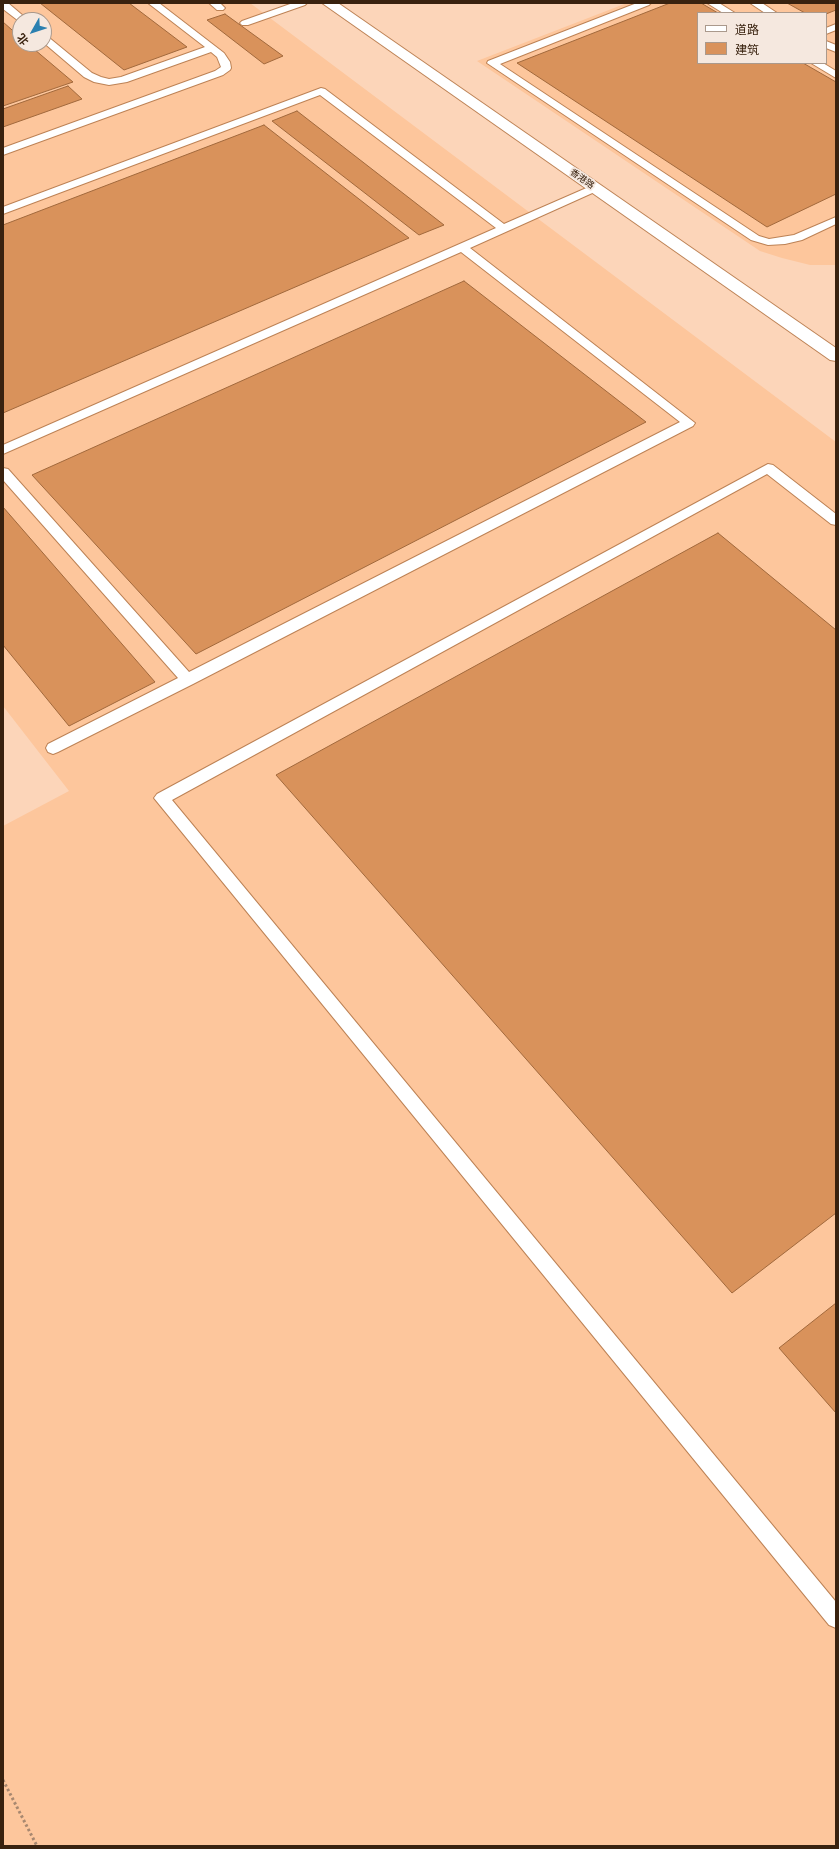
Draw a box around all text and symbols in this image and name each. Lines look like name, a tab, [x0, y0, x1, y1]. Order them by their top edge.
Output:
north arrow	[12, 12, 52, 52]
legend	[697, 12, 827, 64]
text: 道路	[735, 23, 759, 37]
text: 北	[15, 31, 32, 48]
text: 建筑	[735, 43, 759, 57]
street label: 香港路	[568, 167, 596, 191]

